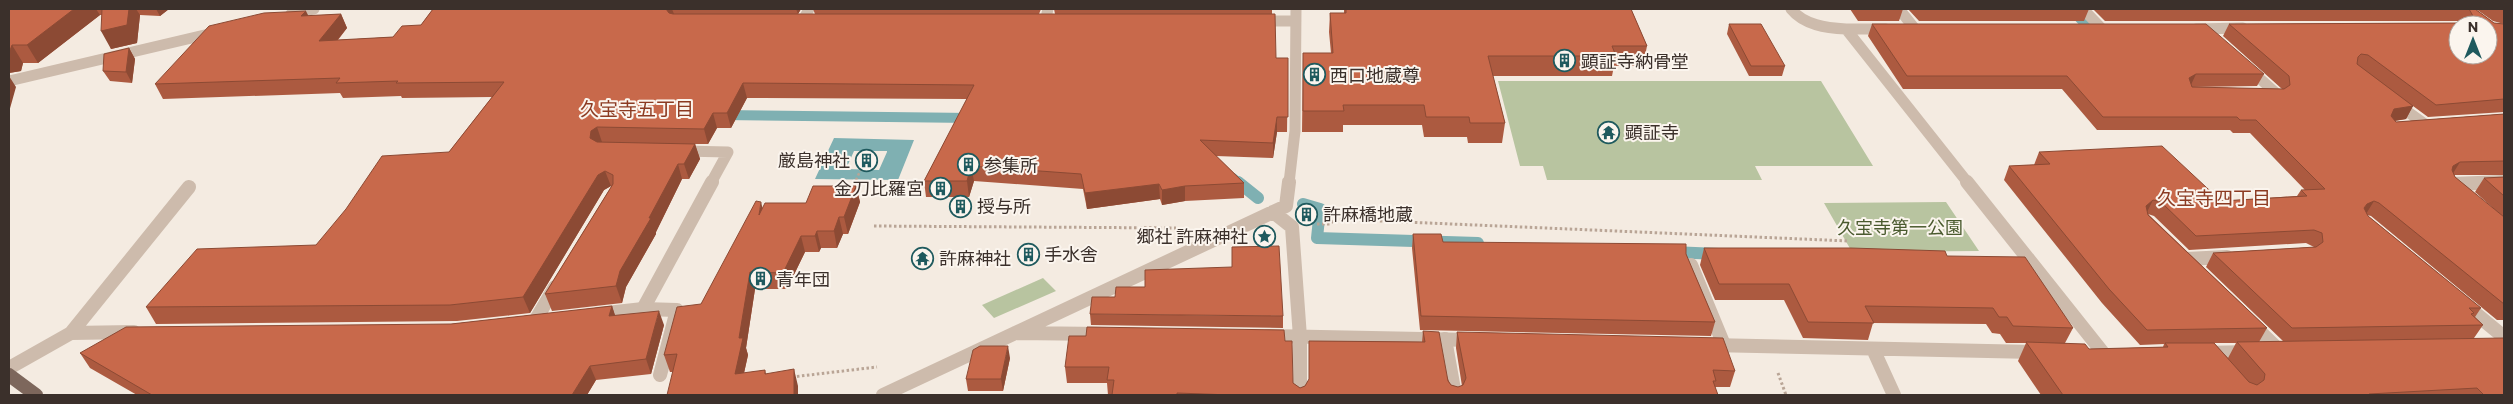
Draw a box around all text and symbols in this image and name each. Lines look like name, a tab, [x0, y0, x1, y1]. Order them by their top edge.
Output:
north arrow	[2448, 15, 2498, 65]
text: N	[2468, 18, 2478, 35]
building icon: 顕証寺納骨堂	[1553, 49, 1577, 73]
place label: 顕証寺納骨堂	[1581, 50, 1689, 72]
building icon: 西口地蔵尊	[1302, 63, 1326, 87]
place label: 西口地蔵尊	[1330, 64, 1420, 86]
district label: 久宝寺五丁目	[580, 97, 694, 120]
temple icon: 顕証寺	[1597, 120, 1621, 144]
place label: 顕証寺	[1625, 121, 1679, 143]
building icon: 厳島神社	[854, 148, 878, 172]
place label: 厳島神社	[778, 149, 850, 171]
building icon: 参集所	[956, 153, 980, 177]
place label: 参集所	[984, 154, 1038, 176]
building icon: 金刀比羅宮	[928, 176, 952, 200]
place label: 金刀比羅宮	[834, 177, 924, 199]
district label: 久宝寺四丁目	[2157, 186, 2271, 209]
building icon: 授与所	[949, 194, 973, 218]
place label: 授与所	[977, 195, 1031, 217]
building icon: 許麻橋地蔵	[1295, 202, 1319, 226]
place label: 許麻橋地蔵	[1323, 203, 1413, 225]
park label: 久宝寺第一公園	[1837, 216, 1963, 238]
place icon: 郷社 許麻神社	[1252, 224, 1276, 248]
place label: 郷社 許麻神社	[1137, 225, 1248, 247]
building icon: 手水舎	[1016, 242, 1040, 266]
place label: 手水舎	[1044, 243, 1098, 265]
temple icon: 許麻神社	[911, 246, 935, 270]
place label: 許麻神社	[939, 247, 1011, 269]
building icon: 青年団	[748, 267, 772, 291]
place label: 青年団	[776, 268, 830, 290]

